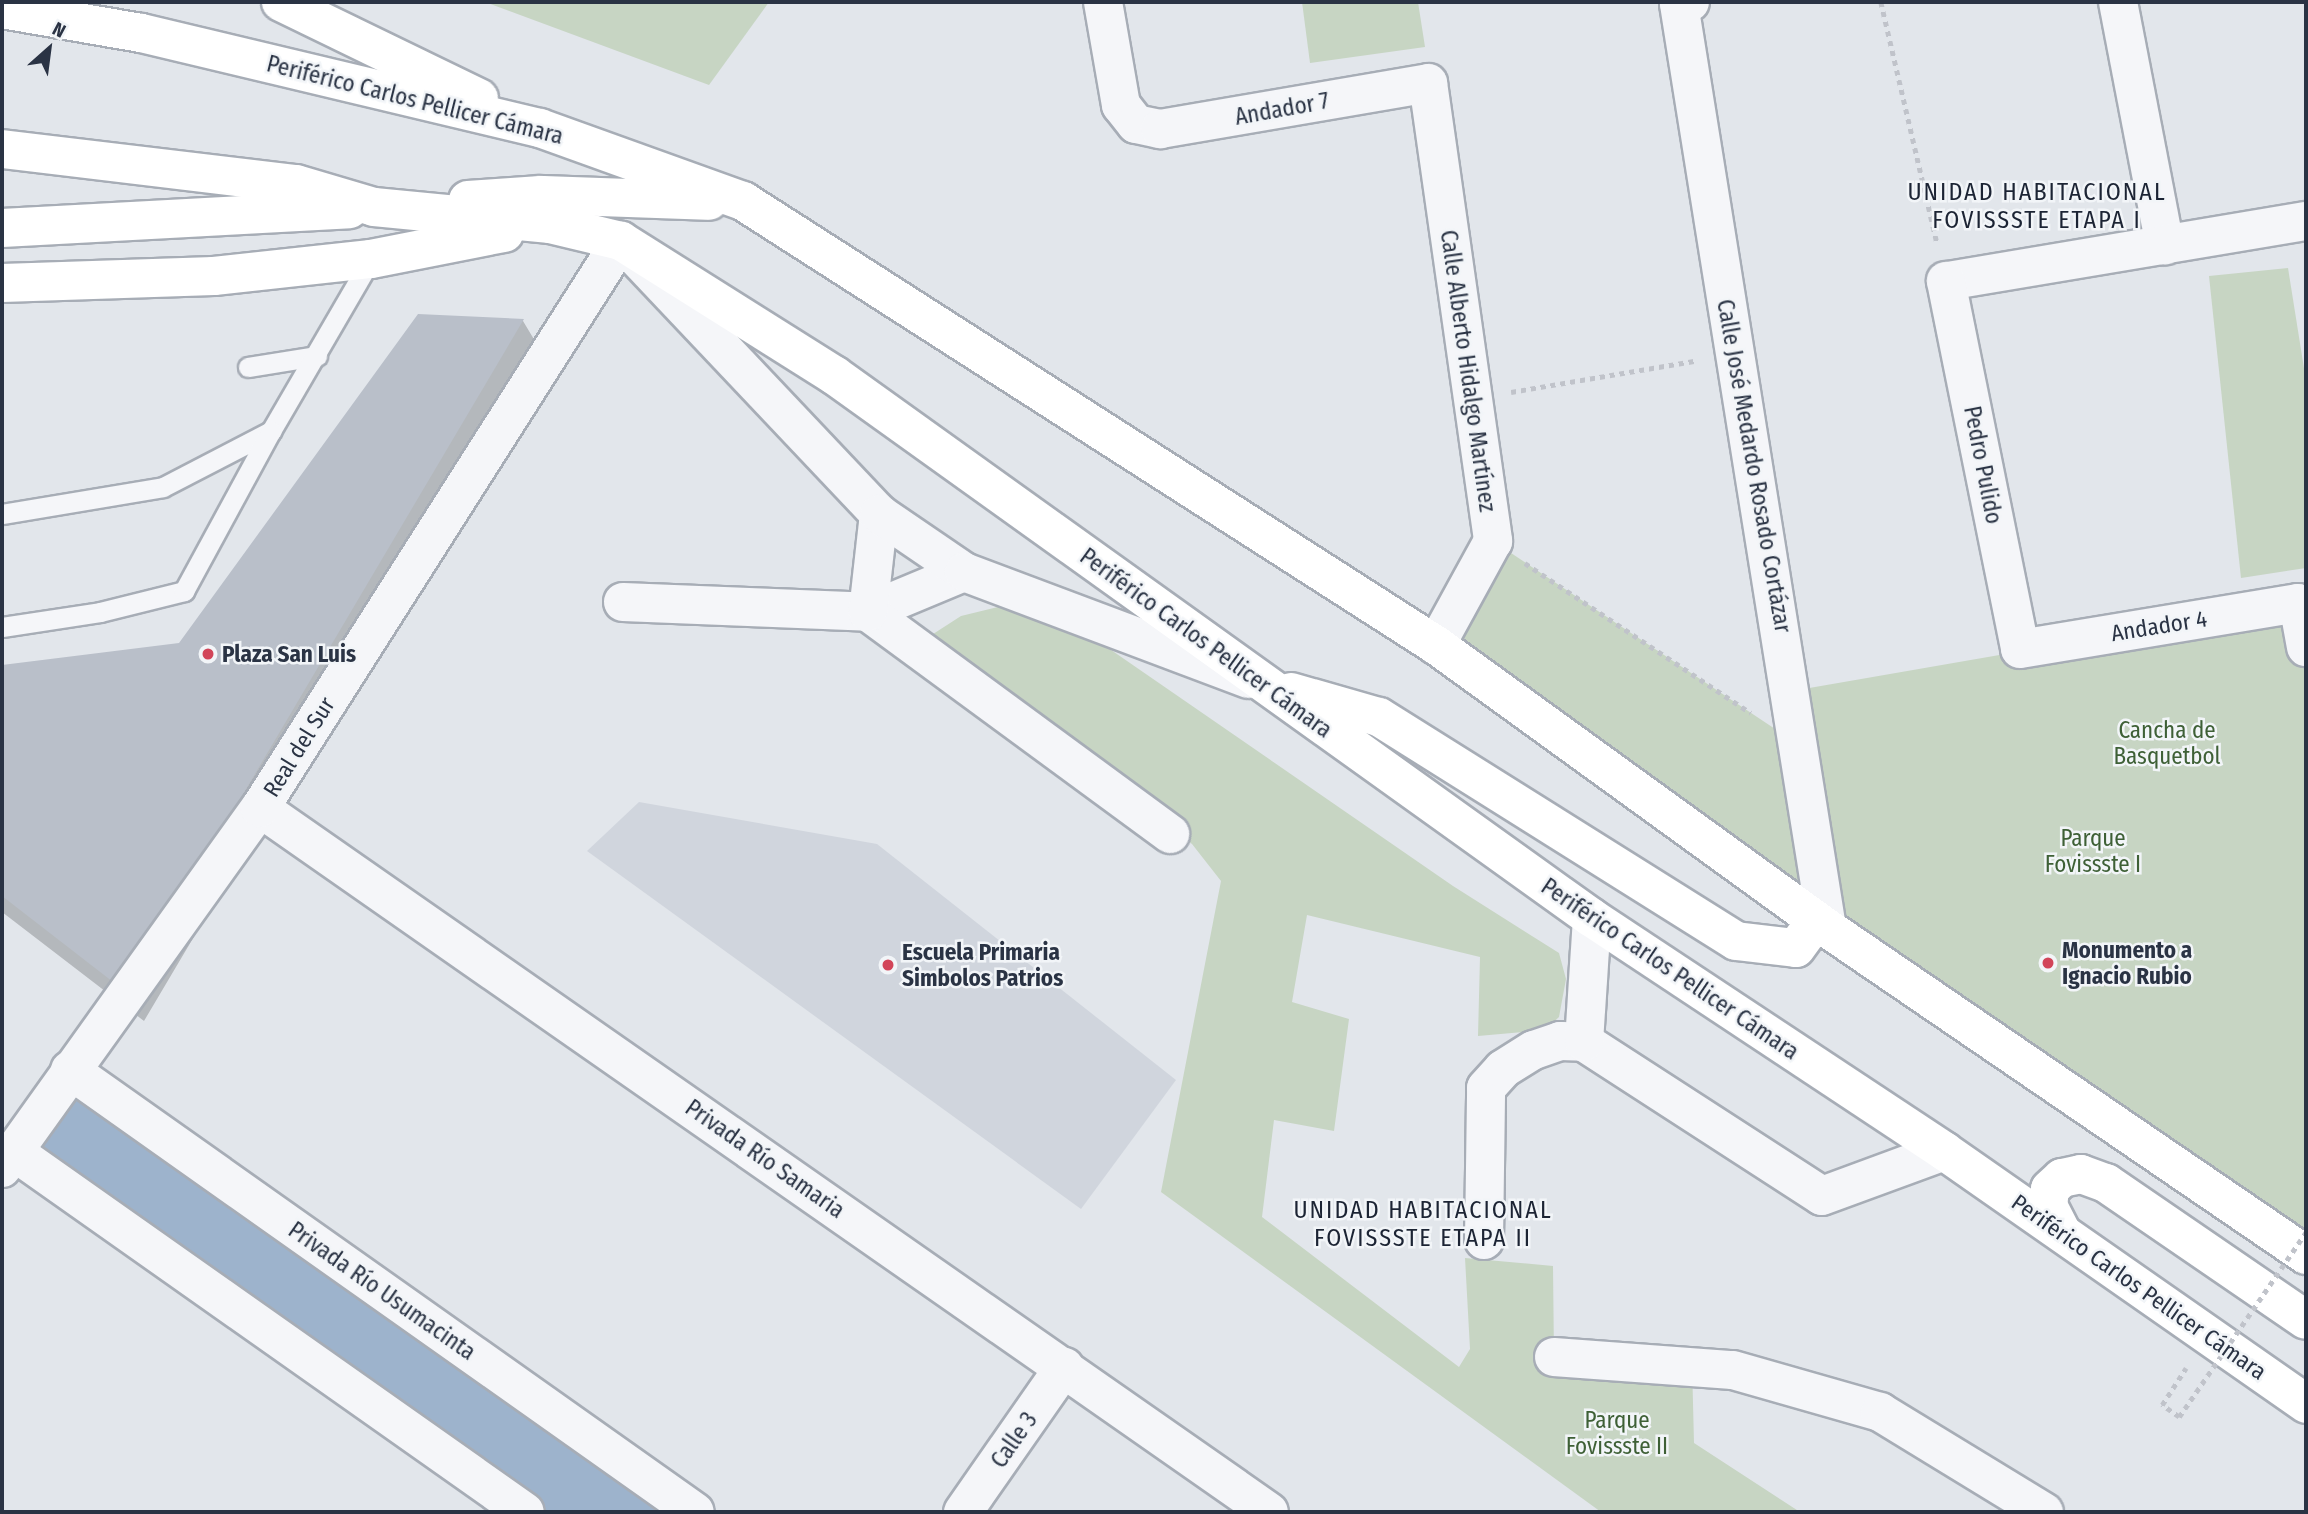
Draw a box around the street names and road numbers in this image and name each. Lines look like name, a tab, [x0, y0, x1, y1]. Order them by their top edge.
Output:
street label: Periférico Carlos Pellicer Cámara	[264, 50, 566, 150]
street label: Andador 7	[1233, 87, 1331, 131]
street label: Calle Alberto Hidalgo Martínez	[1435, 228, 1501, 514]
street label: Calle José Medardo Rosado Cortázar	[1711, 297, 1797, 635]
street label: Pedro Pulido	[1958, 404, 2008, 526]
street label: Periférico Carlos Pellicer Cámara	[1075, 542, 1337, 744]
street label: Andador 4	[2109, 605, 2209, 647]
street label: Real del Sur	[257, 692, 341, 802]
street label: Periférico Carlos Pellicer Cámara	[1536, 872, 1804, 1066]
street label: Privada Río Samaria	[680, 1094, 850, 1224]
street label: Periférico Carlos Pellicer Cámara	[2006, 1188, 2272, 1386]
street label: Privada Río Usumacinta	[283, 1216, 481, 1366]
street label: Calle 3	[985, 1407, 1043, 1473]

